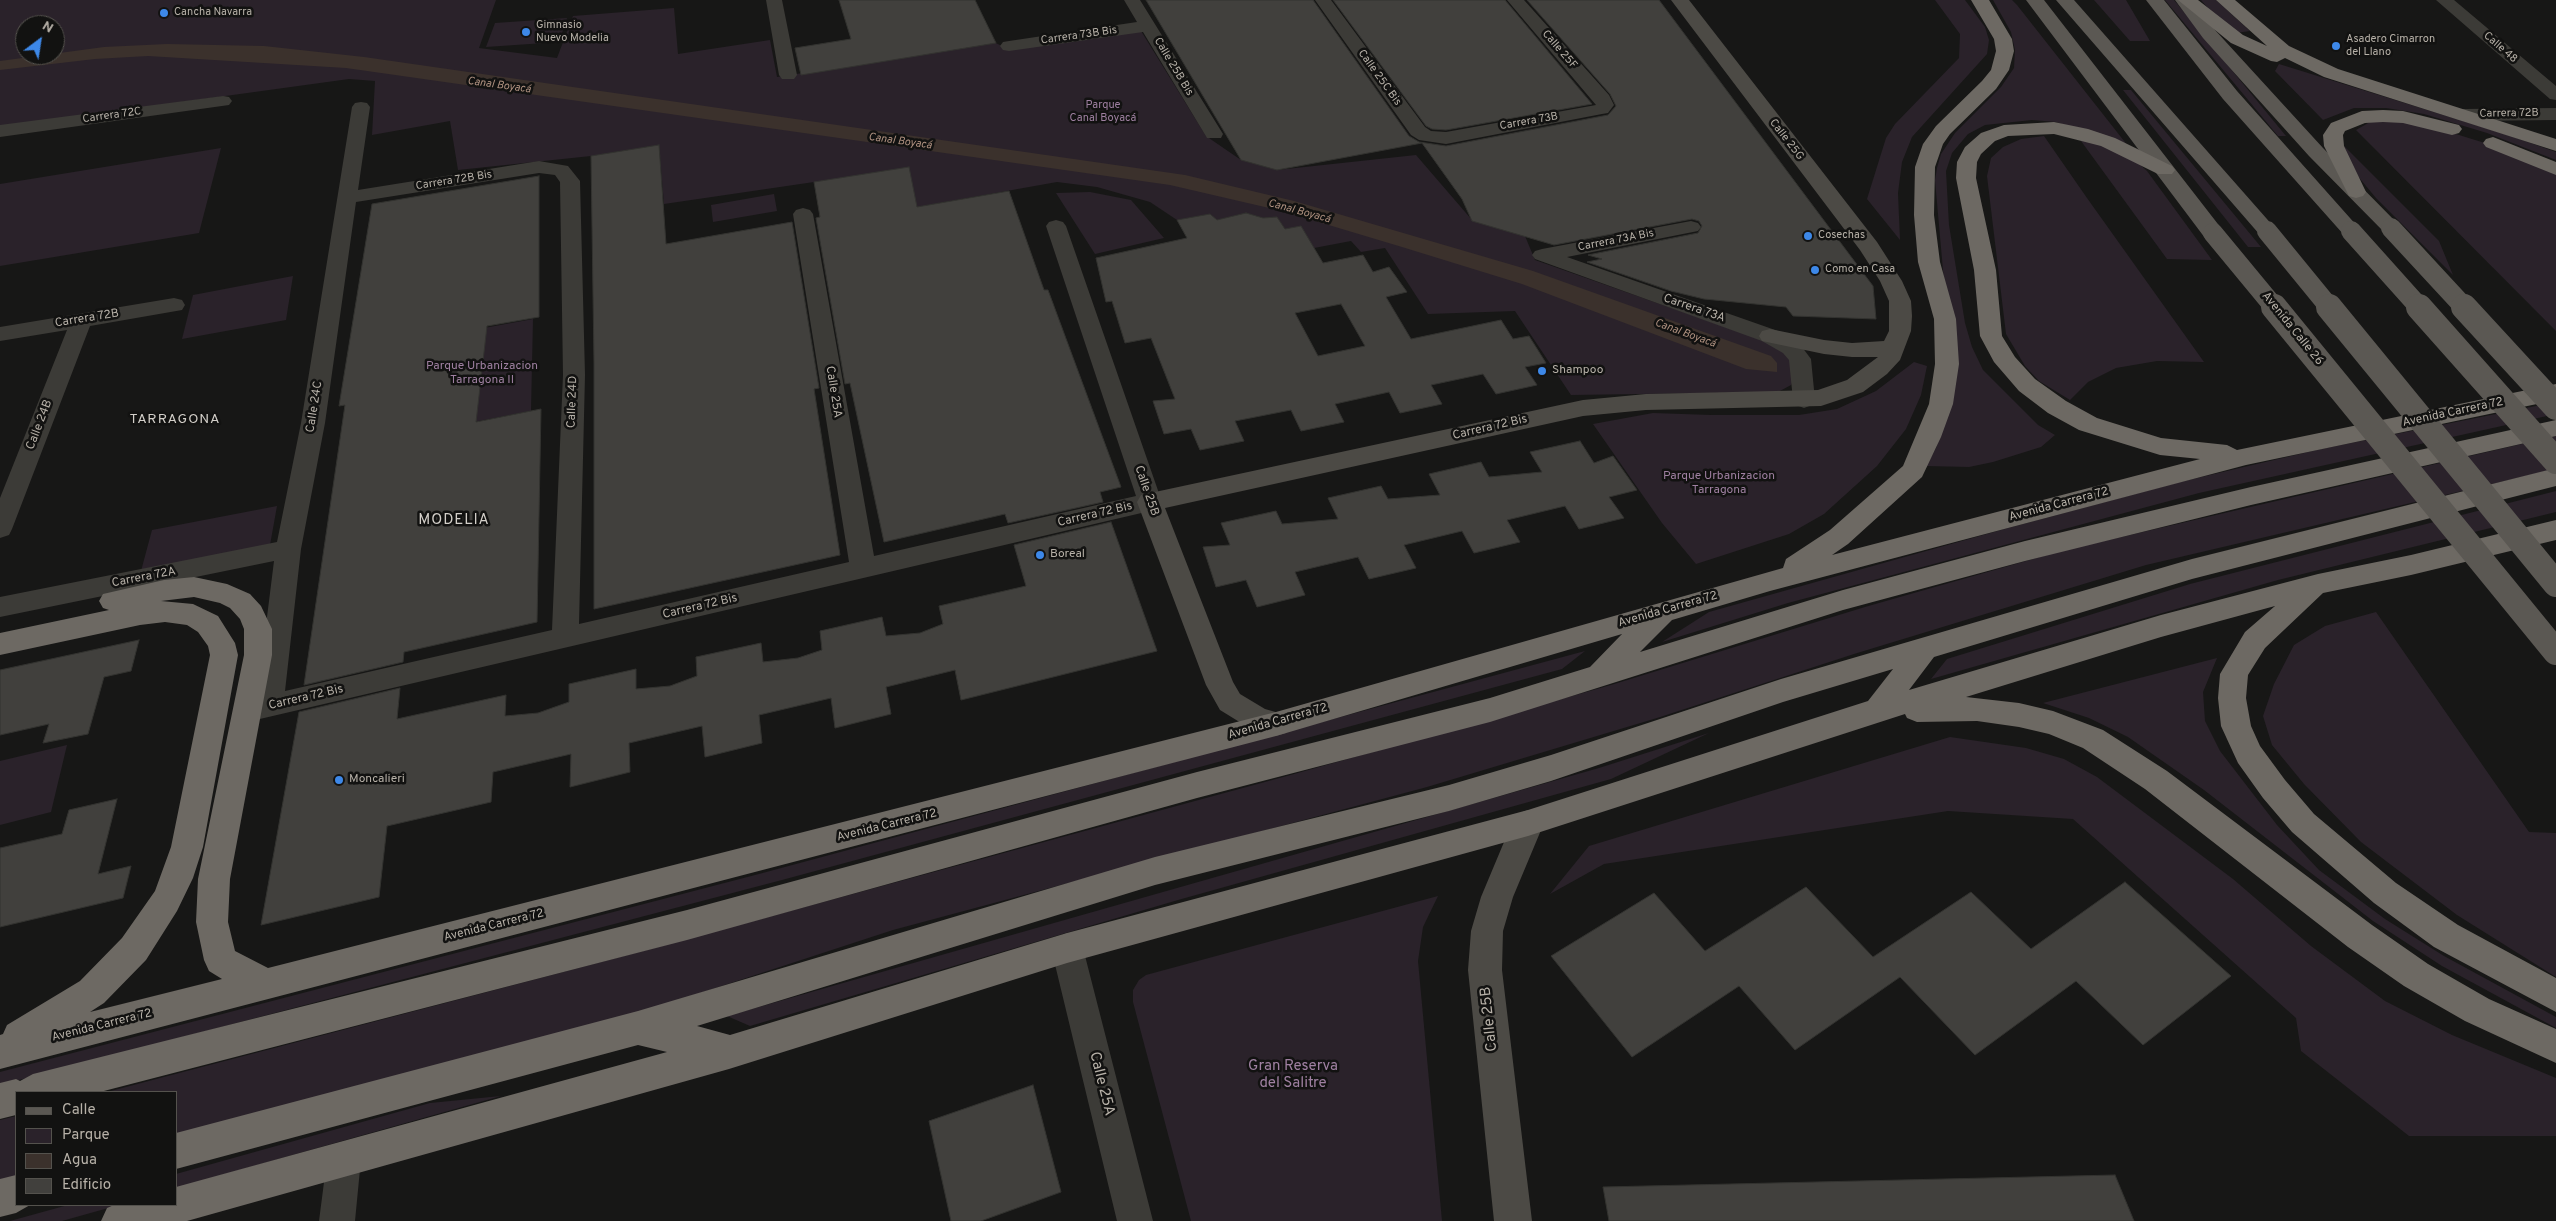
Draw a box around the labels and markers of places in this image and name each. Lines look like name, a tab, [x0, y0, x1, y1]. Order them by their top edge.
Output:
place label: Cancha Navarra	[174, 6, 252, 20]
marker: Cancha Navarra	[158, 7, 170, 19]
place label: Gimnasio Nuevo Modelia	[536, 19, 609, 45]
marker: Gimnasio Nuevo Modelia	[520, 26, 532, 38]
place label: Asadero Cimarron del Llano	[2346, 33, 2435, 59]
marker: Asadero Cimarron del Llano	[2330, 40, 2342, 52]
place label: Cosechas	[1818, 229, 1865, 243]
marker: Cosechas	[1802, 230, 1814, 242]
place label: Como en Casa	[1825, 263, 1895, 277]
marker: Como en Casa	[1809, 264, 1821, 276]
place label: Shampoo	[1552, 364, 1603, 378]
marker: Shampoo	[1536, 365, 1548, 377]
place label: Boreal	[1050, 548, 1085, 562]
marker: Boreal	[1034, 549, 1046, 561]
place label: Moncalieri	[349, 773, 405, 787]
marker: Moncalieri	[333, 774, 345, 786]

